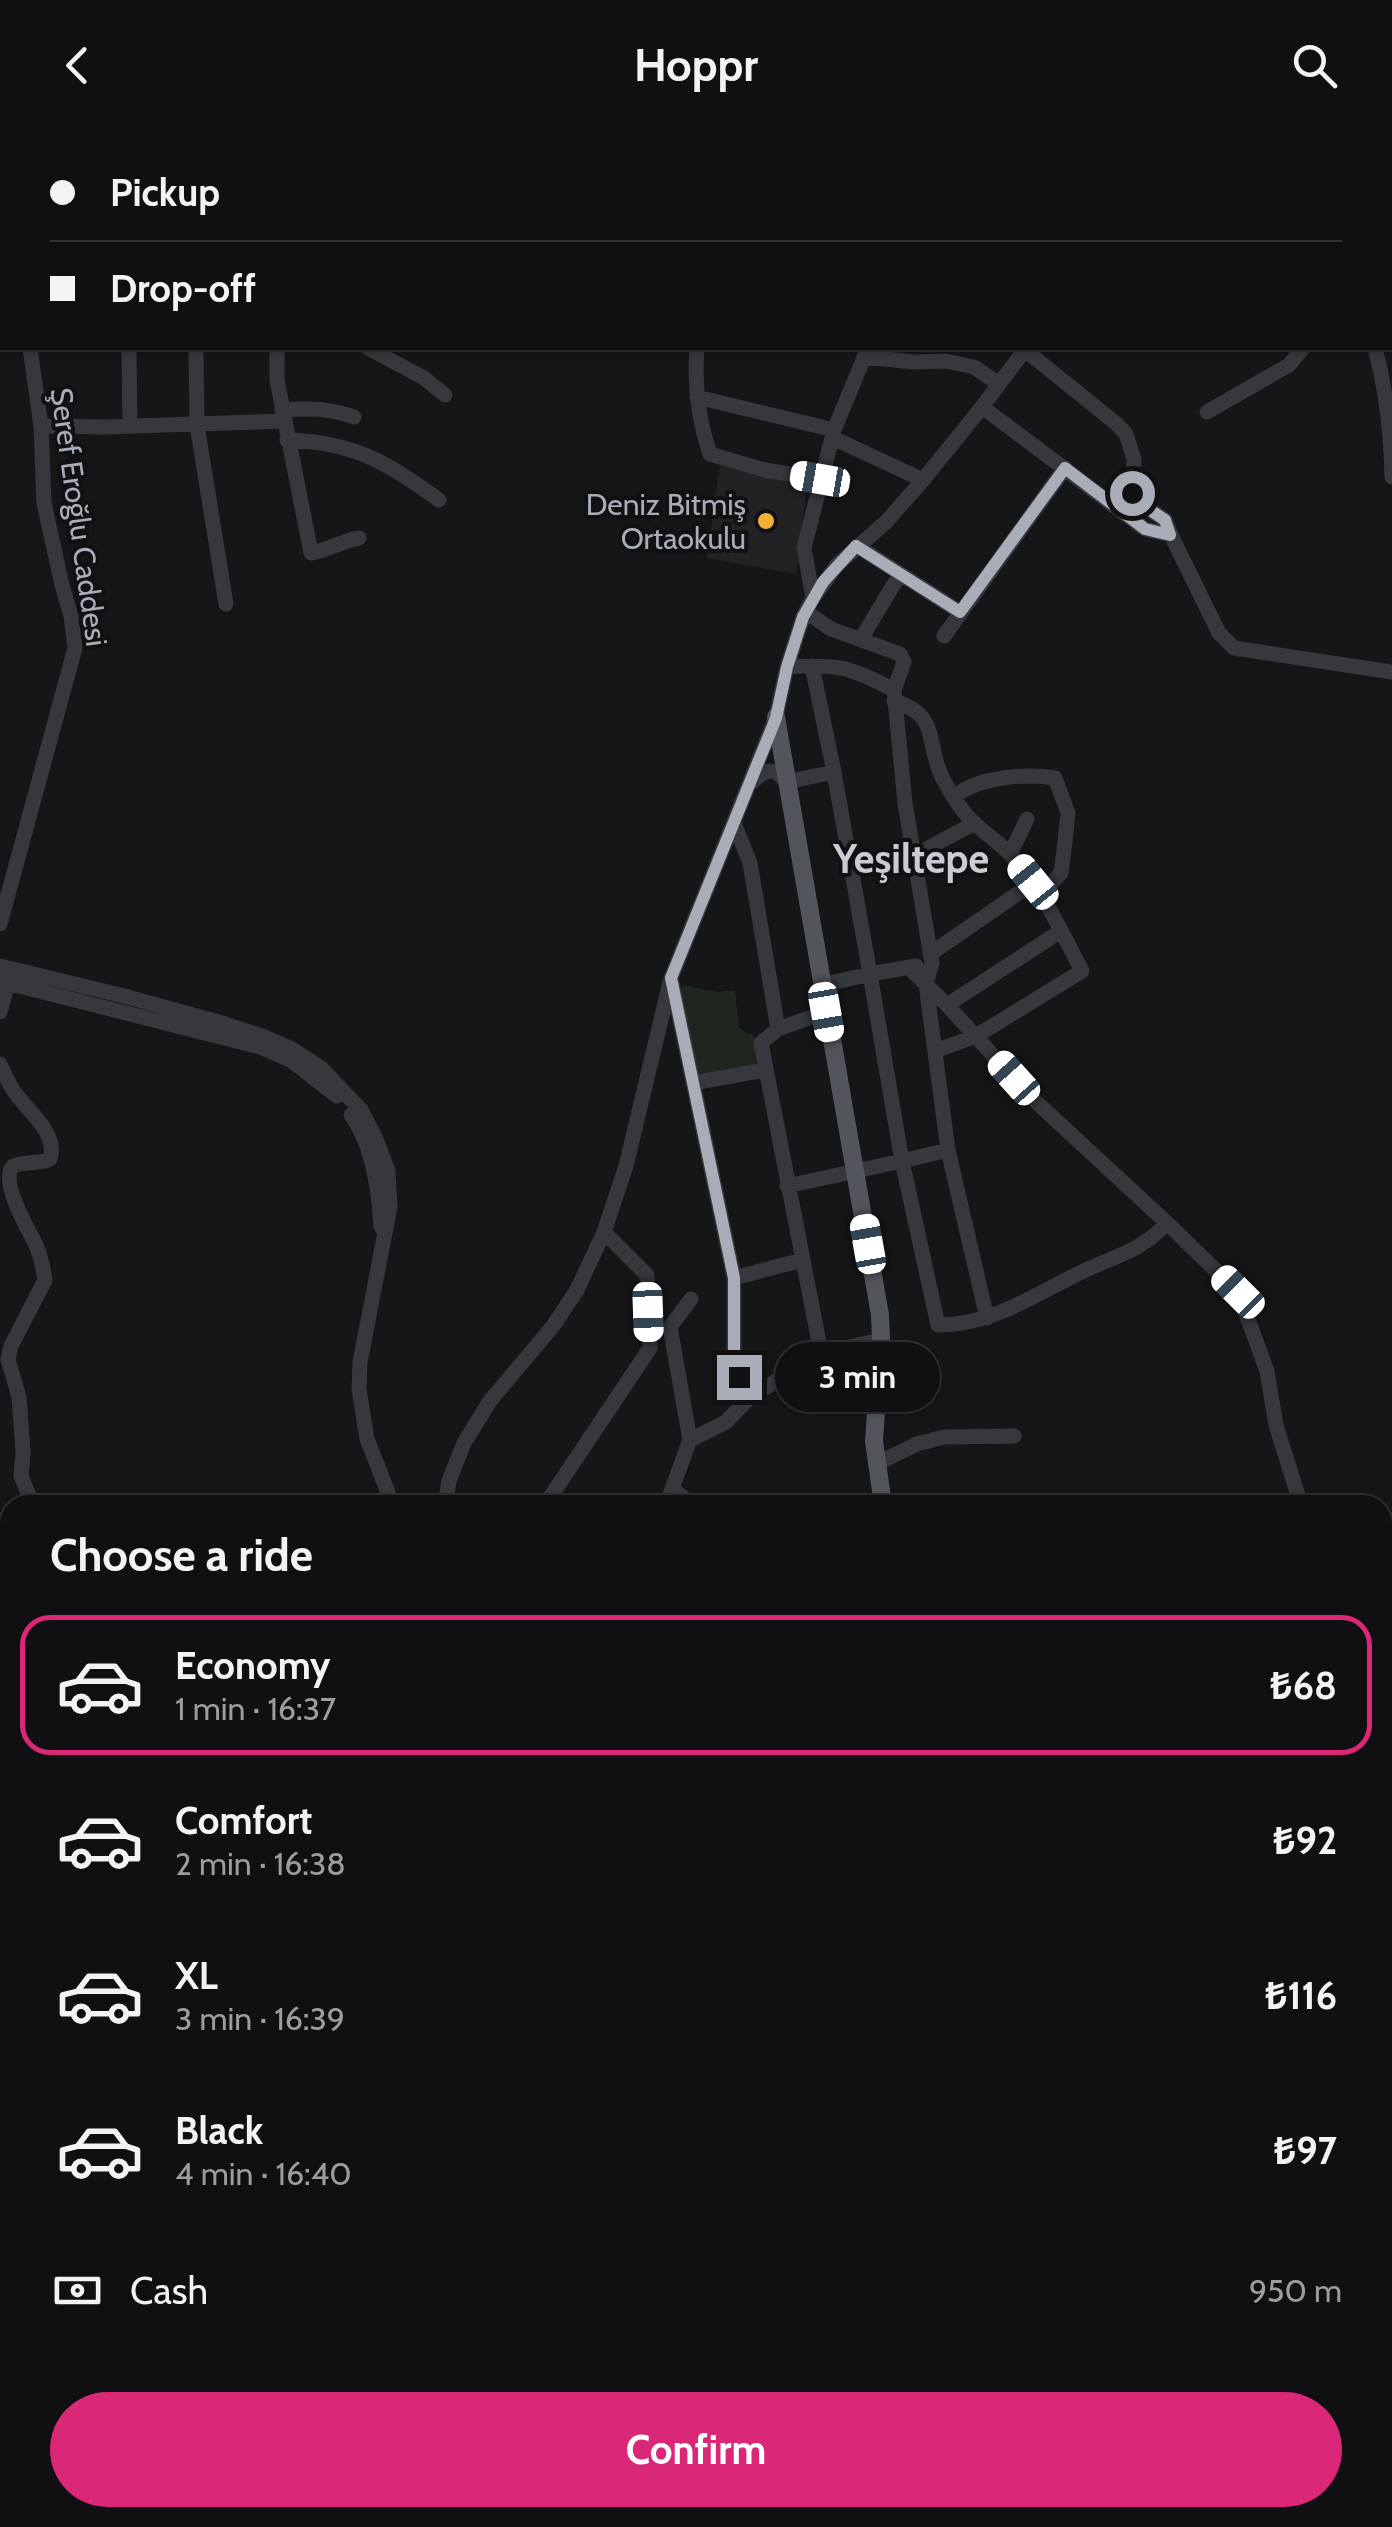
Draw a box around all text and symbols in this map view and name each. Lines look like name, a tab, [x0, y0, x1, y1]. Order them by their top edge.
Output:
icon: back	[50, 38, 105, 93]
text: Hoppr	[634, 38, 758, 92]
icon: search	[1287, 38, 1342, 93]
text: Pickup	[110, 169, 220, 216]
text: Drop-off	[110, 265, 256, 312]
street label: Şeref Eroğlu Caddesi	[43, 385, 115, 649]
car	[788, 459, 852, 499]
route start	[1110, 471, 1155, 516]
place label: Deniz Bitmiş Ortaokulu	[586, 486, 746, 557]
marker: Deniz Bitmiş Ortaokulu	[755, 510, 777, 532]
district label: Yeşiltepe	[832, 834, 989, 883]
car	[1002, 849, 1064, 915]
car	[806, 980, 846, 1044]
car	[983, 1046, 1045, 1110]
car	[848, 1212, 888, 1276]
car	[1206, 1260, 1270, 1324]
car	[632, 1281, 664, 1343]
callout: 3 min	[774, 1342, 939, 1412]
route end	[717, 1355, 762, 1400]
text: 3 min	[819, 1357, 896, 1396]
text: Choose a ride	[50, 1528, 313, 1582]
icon: car	[55, 1640, 145, 1730]
text: Economy	[175, 1642, 330, 1689]
text: ₺68	[1270, 1662, 1337, 1709]
text: 1 min · 16:37	[175, 1689, 336, 1728]
icon: car	[55, 1795, 145, 1885]
text: Comfort	[175, 1797, 312, 1844]
text: ₺92	[1273, 1817, 1337, 1864]
text: 2 min · 16:38	[175, 1844, 346, 1883]
icon: car	[55, 1950, 145, 2040]
text: XL	[175, 1952, 218, 1999]
text: ₺116	[1265, 1972, 1337, 2019]
text: 3 min · 16:39	[175, 1999, 345, 2038]
icon: car	[55, 2105, 145, 2195]
text: Black	[175, 2107, 263, 2154]
text: ₺97	[1274, 2127, 1337, 2174]
text: 4 min · 16:40	[175, 2154, 352, 2193]
icon: cash	[50, 2263, 105, 2318]
text: Cash	[130, 2267, 208, 2314]
text: 950 m	[1249, 2271, 1342, 2310]
button: Confirm	[50, 2392, 1342, 2507]

